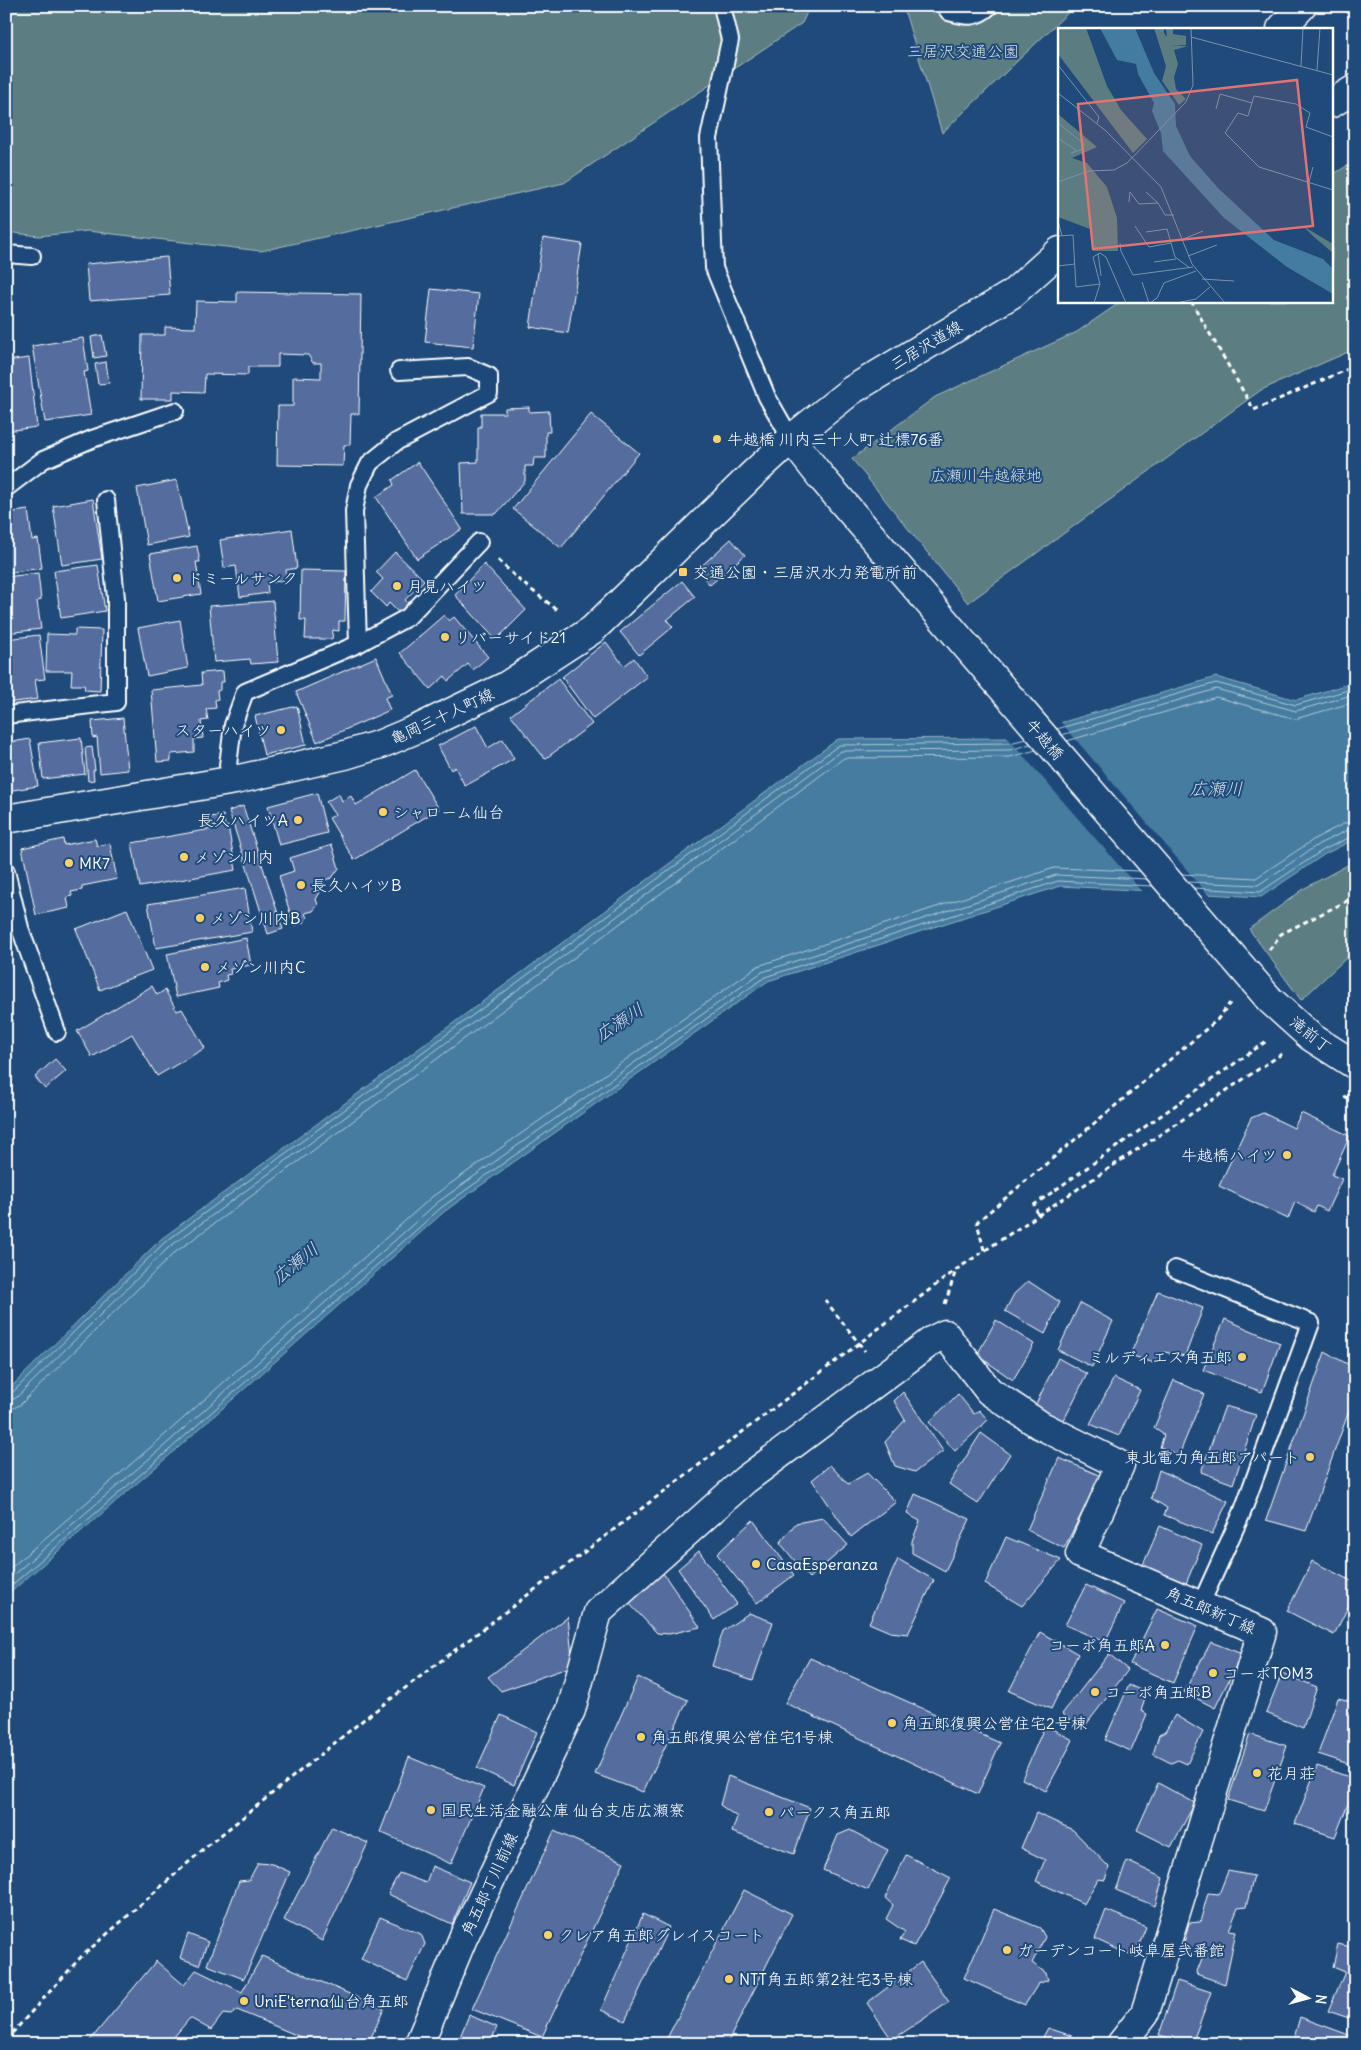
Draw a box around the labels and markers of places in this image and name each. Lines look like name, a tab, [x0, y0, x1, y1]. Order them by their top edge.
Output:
place label: 牛越橋 川内三十人町 辻標76番	[727, 429, 943, 449]
marker: 牛越橋 川内三十人町 辻標76番	[711, 433, 723, 445]
place label: 交通公園・三居沢水力発電所前	[693, 562, 917, 582]
marker: 交通公園・三居沢水力発電所前	[677, 566, 689, 578]
place label: ドミールサンク	[187, 568, 298, 588]
marker: ドミールサンク	[171, 572, 183, 584]
place label: 月見ハイツ	[407, 576, 487, 596]
marker: 月見ハイツ	[391, 580, 403, 592]
place label: リバーサイド21	[455, 627, 566, 647]
marker: リバーサイド21	[439, 631, 451, 643]
place label: スターハイツ	[175, 720, 271, 740]
marker: スターハイツ	[275, 724, 287, 736]
place label: シャローム仙台	[393, 802, 504, 822]
marker: シャローム仙台	[377, 806, 389, 818]
place label: 長久ハイツA	[198, 810, 288, 830]
marker: 長久ハイツA	[292, 814, 304, 826]
place label: メゾン川内	[194, 847, 274, 867]
marker: メゾン川内	[178, 851, 190, 863]
place label: MK7	[79, 853, 110, 873]
marker: MK7	[63, 857, 75, 869]
place label: 長久ハイツB	[311, 875, 401, 895]
marker: 長久ハイツB	[295, 879, 307, 891]
place label: メゾン川内B	[210, 908, 300, 928]
marker: メゾン川内B	[194, 912, 206, 924]
place label: メゾン川内C	[215, 957, 306, 977]
marker: メゾン川内C	[199, 961, 211, 973]
place label: 牛越橋ハイツ	[1181, 1145, 1277, 1165]
marker: 牛越橋ハイツ	[1281, 1149, 1293, 1161]
place label: ミルディエス角五郎	[1088, 1347, 1232, 1367]
marker: ミルディエス角五郎	[1236, 1351, 1248, 1363]
place label: 東北電力角五郎アパート	[1125, 1447, 1300, 1467]
marker: 東北電力角五郎アパート	[1304, 1451, 1316, 1463]
place label: CasaEsperanza	[766, 1554, 878, 1574]
marker: CasaEsperanza	[750, 1558, 762, 1570]
place label: コーポ角五郎A	[1049, 1635, 1155, 1655]
marker: コーポ角五郎A	[1159, 1639, 1171, 1651]
place label: コーポTOM3	[1223, 1663, 1313, 1683]
marker: コーポTOM3	[1207, 1667, 1219, 1679]
place label: コーポ角五郎B	[1105, 1682, 1211, 1702]
marker: コーポ角五郎B	[1089, 1686, 1101, 1698]
place label: 角五郎復興公営住宅2号棟	[902, 1713, 1087, 1733]
marker: 角五郎復興公営住宅2号棟	[886, 1717, 898, 1729]
place label: 角五郎復興公営住宅1号棟	[651, 1727, 833, 1747]
marker: 角五郎復興公営住宅1号棟	[635, 1731, 647, 1743]
place label: 花月荘	[1267, 1763, 1315, 1783]
marker: 花月荘	[1251, 1767, 1263, 1779]
place label: 国民生活金融公庫 仙台支店広瀬寮	[441, 1800, 685, 1820]
place label: パークス角五郎	[779, 1802, 891, 1822]
marker: 国民生活金融公庫 仙台支店広瀬寮	[425, 1804, 437, 1816]
marker: パークス角五郎	[763, 1806, 775, 1818]
place label: クレア角五郎グレイスコート	[558, 1925, 765, 1945]
marker: クレア角五郎グレイスコート	[542, 1929, 554, 1941]
place label: ガーデンコート岐阜屋弐番館	[1017, 1940, 1225, 1960]
marker: ガーデンコート岐阜屋弐番館	[1001, 1944, 1013, 1956]
place label: NTT角五郎第2社宅3号棟	[739, 1969, 913, 1989]
marker: NTT角五郎第2社宅3号棟	[723, 1973, 735, 1985]
place label: UniE'terna仙台角五郎	[254, 1991, 409, 2011]
marker: UniE'terna仙台角五郎	[238, 1995, 250, 2007]

